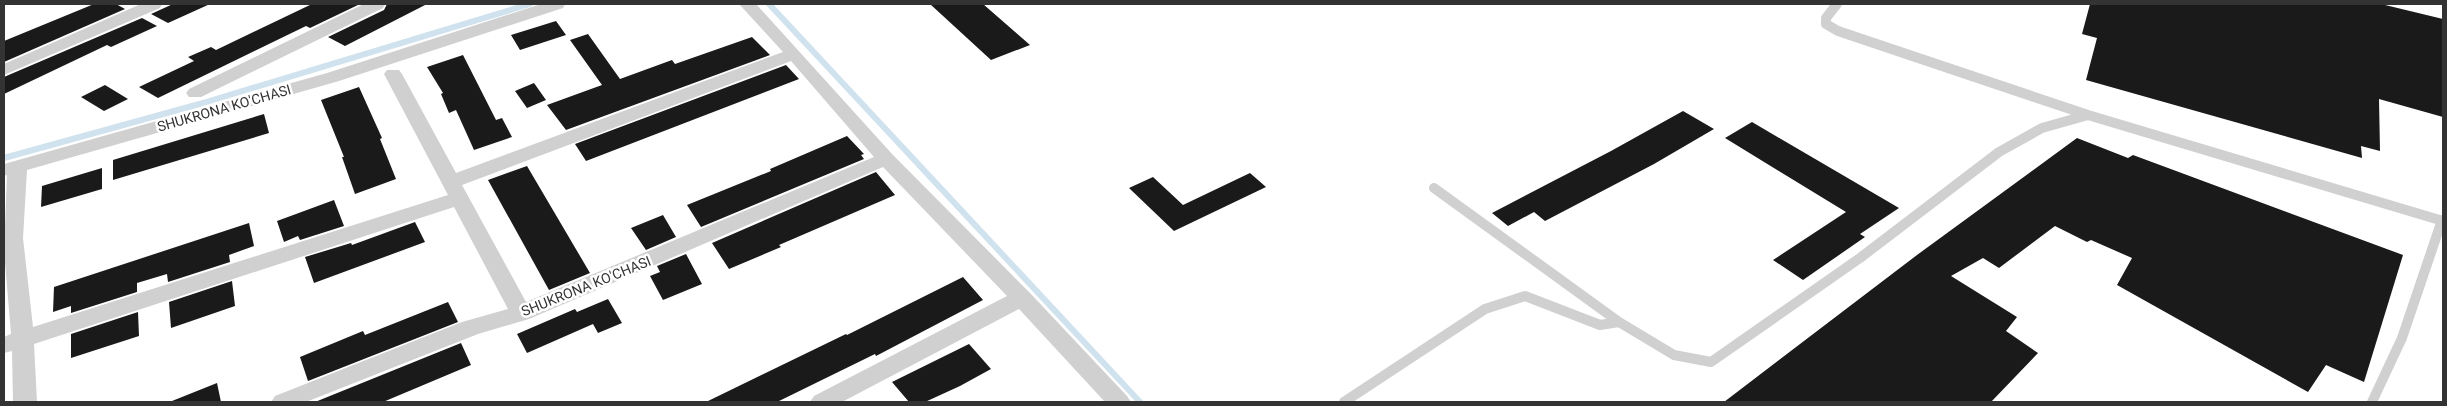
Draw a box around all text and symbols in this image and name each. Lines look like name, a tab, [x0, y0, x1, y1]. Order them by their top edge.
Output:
street label: SHUKRONA KO'CHASI	[155, 81, 293, 135]
street label: SHUKRONA KO'CHASI	[519, 253, 653, 319]

